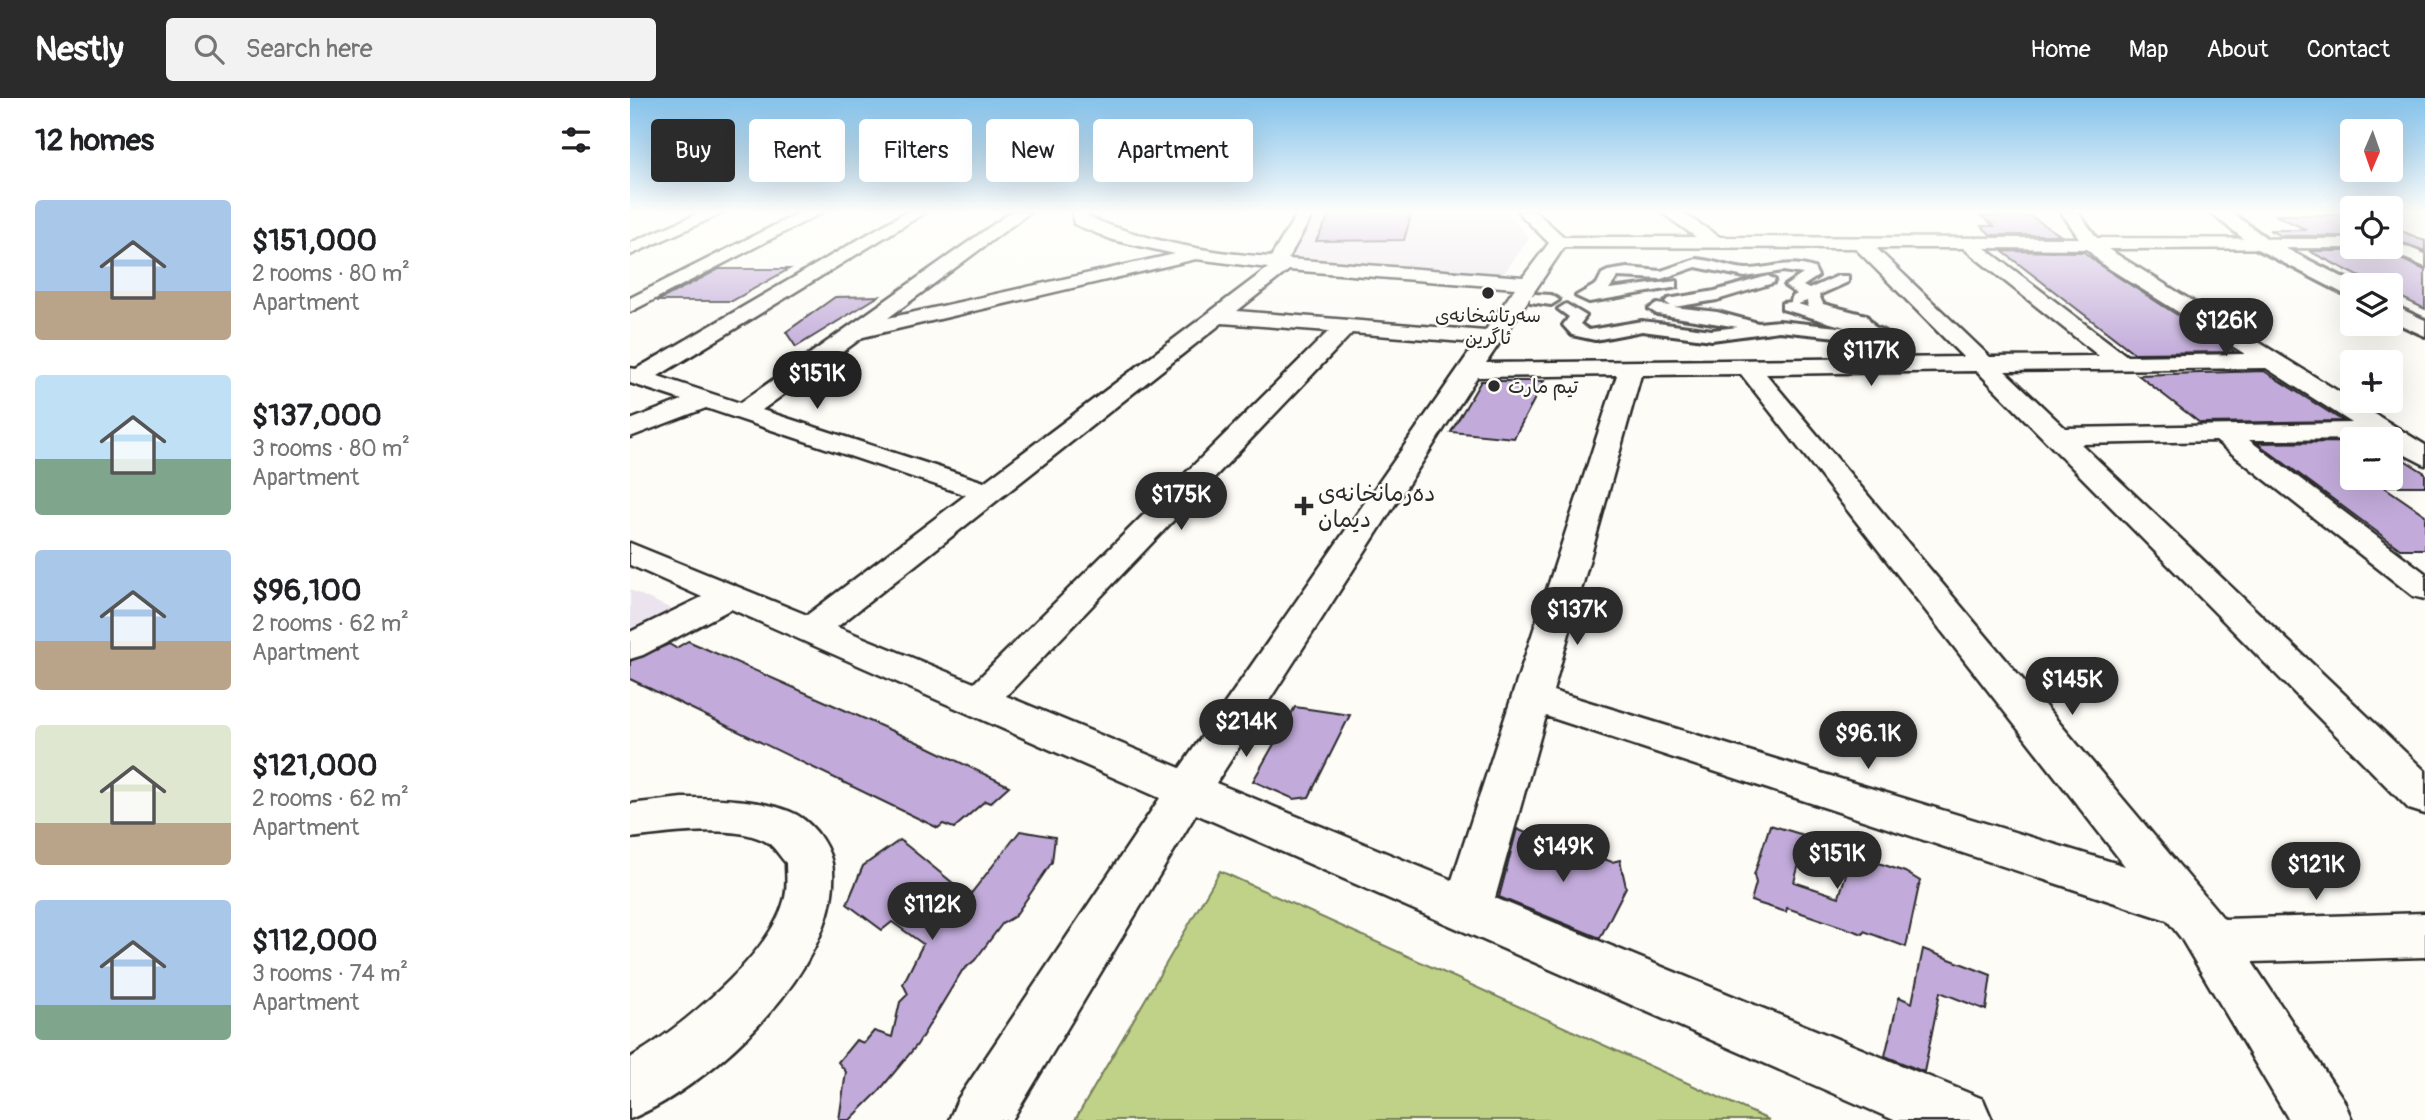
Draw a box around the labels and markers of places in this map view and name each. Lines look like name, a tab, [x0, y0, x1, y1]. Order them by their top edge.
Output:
marker: سەرتاشخانەی ئاگرین	[1480, 285, 1496, 301]
pin: $126K	[2177, 299, 2275, 358]
place label: سەرتاشخانەی ئاگرین	[1435, 304, 1541, 350]
pin: $117K	[1822, 328, 1920, 388]
pin: $151K	[768, 352, 866, 411]
place label: تیم مارت	[1508, 375, 1579, 401]
marker: تیم مارت	[1486, 378, 1502, 394]
pin: $175K	[1132, 472, 1230, 532]
place label: دەرمانخانەی دیمان	[1318, 479, 1435, 534]
marker: دەرمانخانەی دیمان	[1296, 498, 1312, 514]
pin: $137K	[1528, 588, 1626, 647]
pin: $145K	[2023, 658, 2121, 717]
pin: $214K	[1197, 700, 1295, 759]
pin: $96.1K	[1811, 712, 1925, 771]
pin: $149K	[1514, 824, 1612, 884]
pin: $151K	[1788, 832, 1886, 891]
pin: $121K	[2267, 842, 2365, 902]
pin: $112K	[883, 882, 981, 942]

